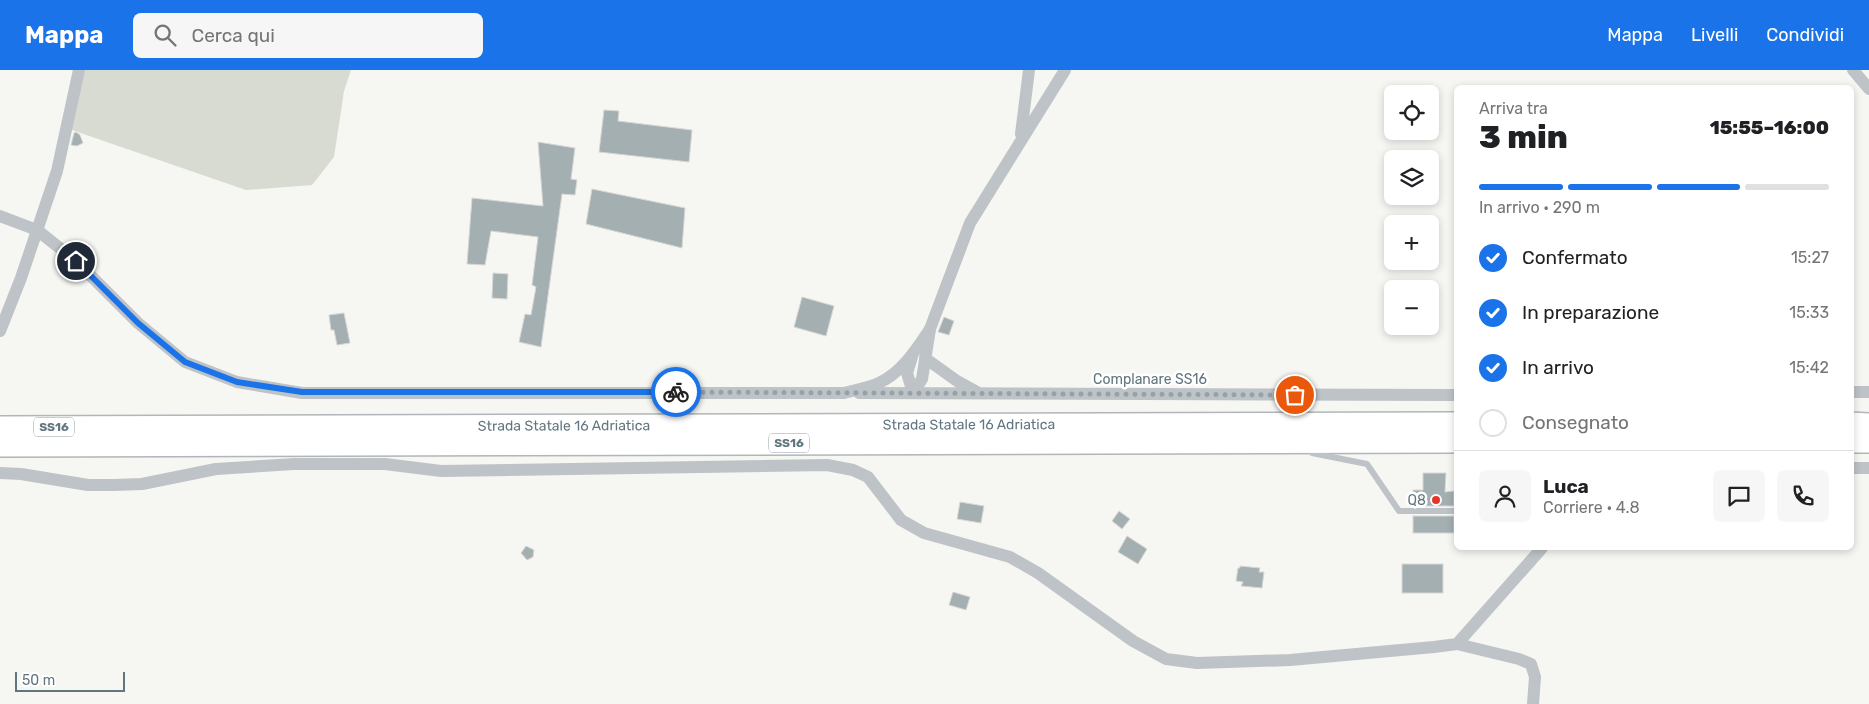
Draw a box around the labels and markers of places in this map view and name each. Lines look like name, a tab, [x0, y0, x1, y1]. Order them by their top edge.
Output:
pin	[55, 240, 97, 282]
pin	[1274, 374, 1316, 416]
place label: Q8	[1408, 492, 1426, 509]
marker: Q8	[1430, 494, 1442, 506]

